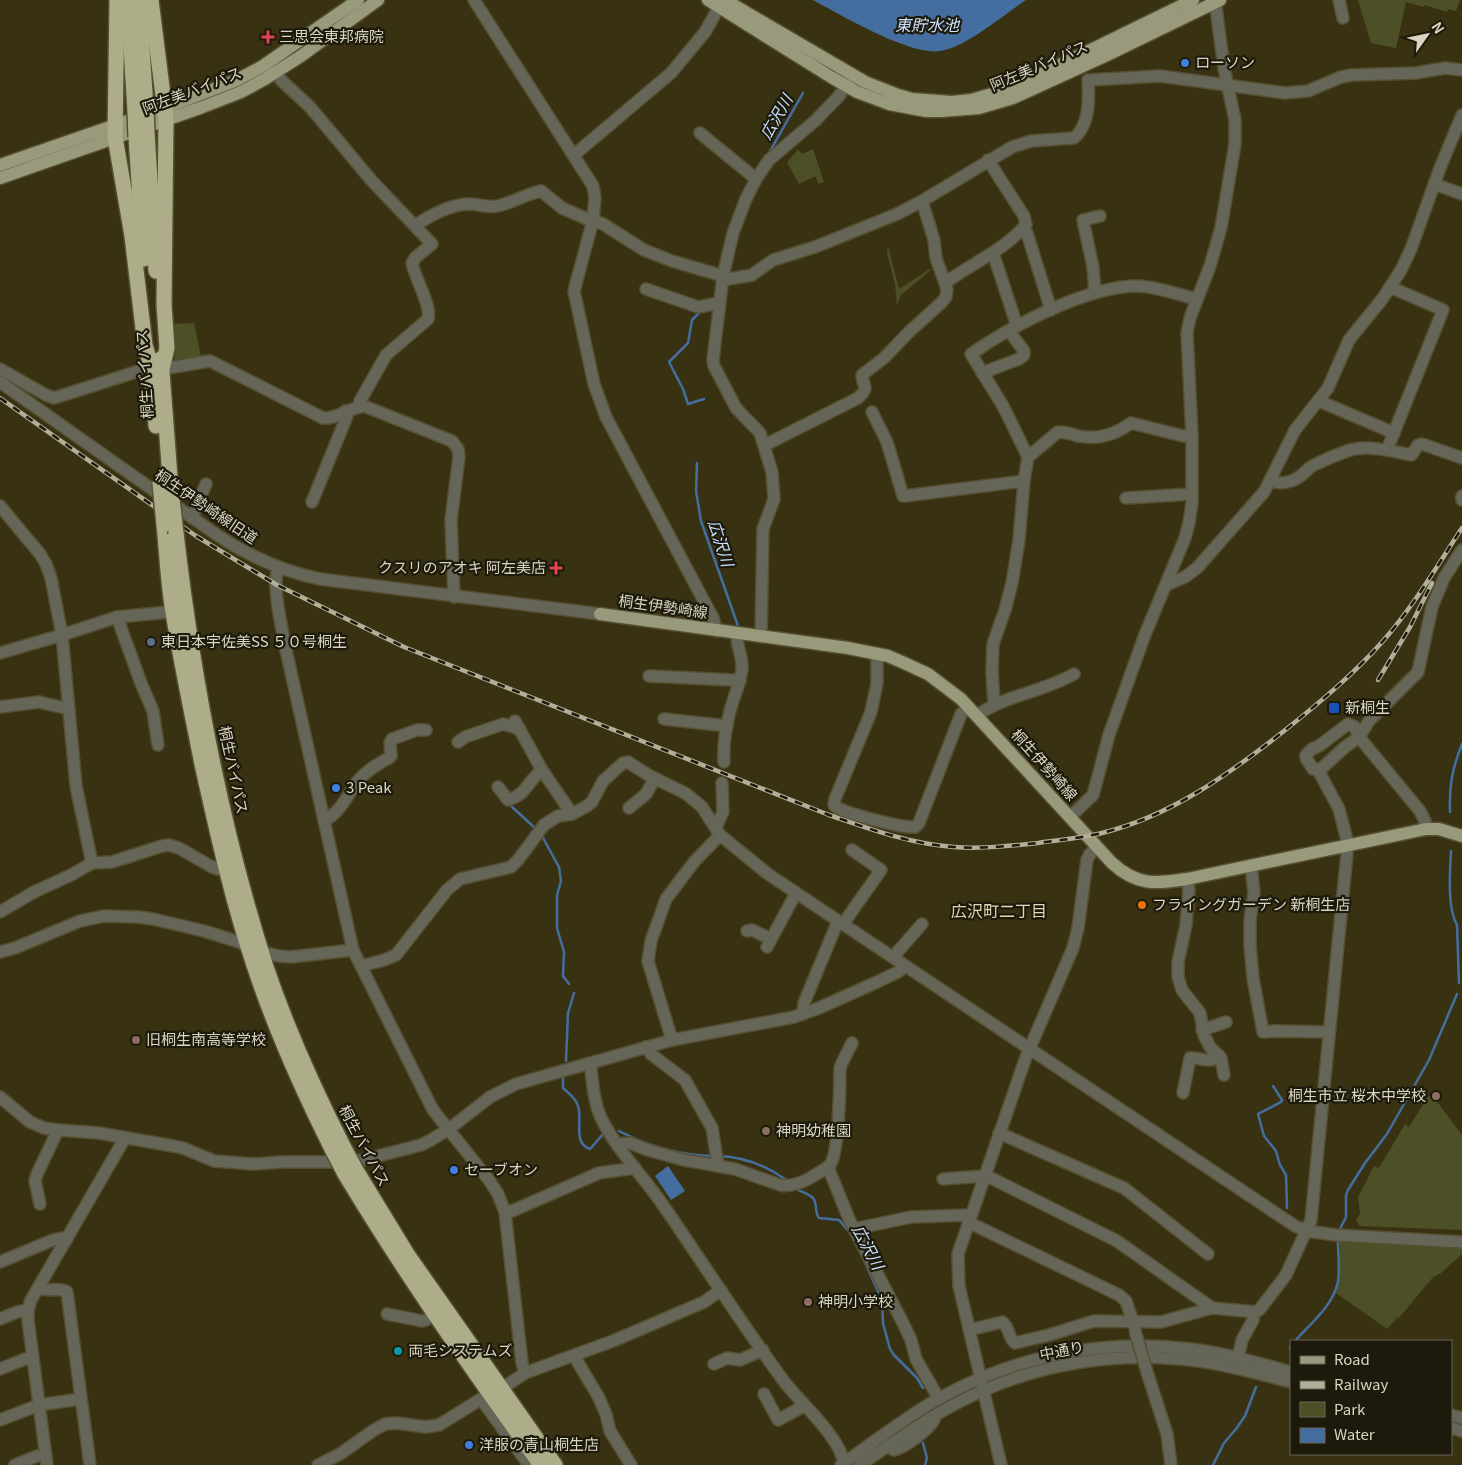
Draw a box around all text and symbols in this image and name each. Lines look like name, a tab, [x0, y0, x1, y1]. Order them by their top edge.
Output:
north arrow	[1402, 10, 1452, 60]
water label: 東貯水池	[895, 12, 961, 36]
text: N	[1427, 18, 1450, 37]
place label: 三思会東邦病院	[279, 25, 384, 46]
marker: 三思会東邦病院	[261, 30, 275, 44]
street label: 阿左美バイパス	[986, 34, 1091, 95]
place label: ローソン	[1195, 51, 1255, 72]
marker: ローソン	[1179, 57, 1191, 69]
street label: 阿左美バイパス	[139, 61, 244, 118]
water label: 広沢川	[753, 88, 799, 143]
street label: 桐生バイパス	[130, 329, 157, 420]
street label: 桐生伊勢崎線旧道	[151, 463, 262, 548]
water label: 広沢川	[703, 516, 741, 571]
place label: クスリのアオキ 阿左美店	[378, 556, 546, 577]
marker: クスリのアオキ 阿左美店	[550, 562, 562, 574]
street label: 桐生伊勢崎線	[617, 589, 709, 622]
place label: 東日本宇佐美SS ５０号桐生	[161, 630, 347, 651]
marker: 東日本宇佐美SS ５０号桐生	[145, 636, 157, 648]
place label: 新桐生	[1345, 696, 1390, 717]
marker: 新桐生	[1327, 701, 1341, 715]
street label: 桐生バイパス	[215, 724, 254, 816]
street label: 桐生伊勢崎線	[1007, 724, 1083, 804]
place label: 3 Peak	[346, 776, 392, 797]
marker: 3 Peak	[330, 782, 342, 794]
place label: フライングガーデン 新桐生店	[1152, 893, 1350, 914]
district label: 広沢町二丁目	[951, 898, 1047, 922]
marker: フライングガーデン 新桐生店	[1136, 899, 1148, 911]
place label: 旧桐生南高等学校	[146, 1028, 266, 1049]
marker: 旧桐生南高等学校	[130, 1034, 142, 1046]
place label: 桐生市立 桜木中学校	[1288, 1084, 1426, 1105]
marker: 桐生市立 桜木中学校	[1430, 1090, 1442, 1102]
street label: 桐生バイパス	[335, 1101, 396, 1190]
place label: 神明幼稚園	[776, 1119, 851, 1140]
marker: 神明幼稚園	[760, 1125, 772, 1137]
place label: セーブオン	[464, 1158, 538, 1179]
marker: セーブオン	[448, 1164, 460, 1176]
water label: 広沢川	[847, 1220, 892, 1275]
place label: 神明小学校	[818, 1290, 893, 1311]
marker: 神明小学校	[802, 1296, 814, 1308]
street label: 中通り	[1038, 1335, 1086, 1364]
place label: 両毛システムズ	[408, 1339, 513, 1360]
legend	[1290, 1340, 1452, 1455]
marker: 両毛システムズ	[392, 1345, 404, 1357]
text: Road	[1334, 1348, 1370, 1369]
text: Railway	[1334, 1373, 1389, 1394]
text: Park	[1334, 1398, 1366, 1419]
text: Water	[1334, 1423, 1375, 1444]
place label: 洋服の青山桐生店	[479, 1433, 599, 1454]
marker: 洋服の青山桐生店	[463, 1439, 475, 1451]

